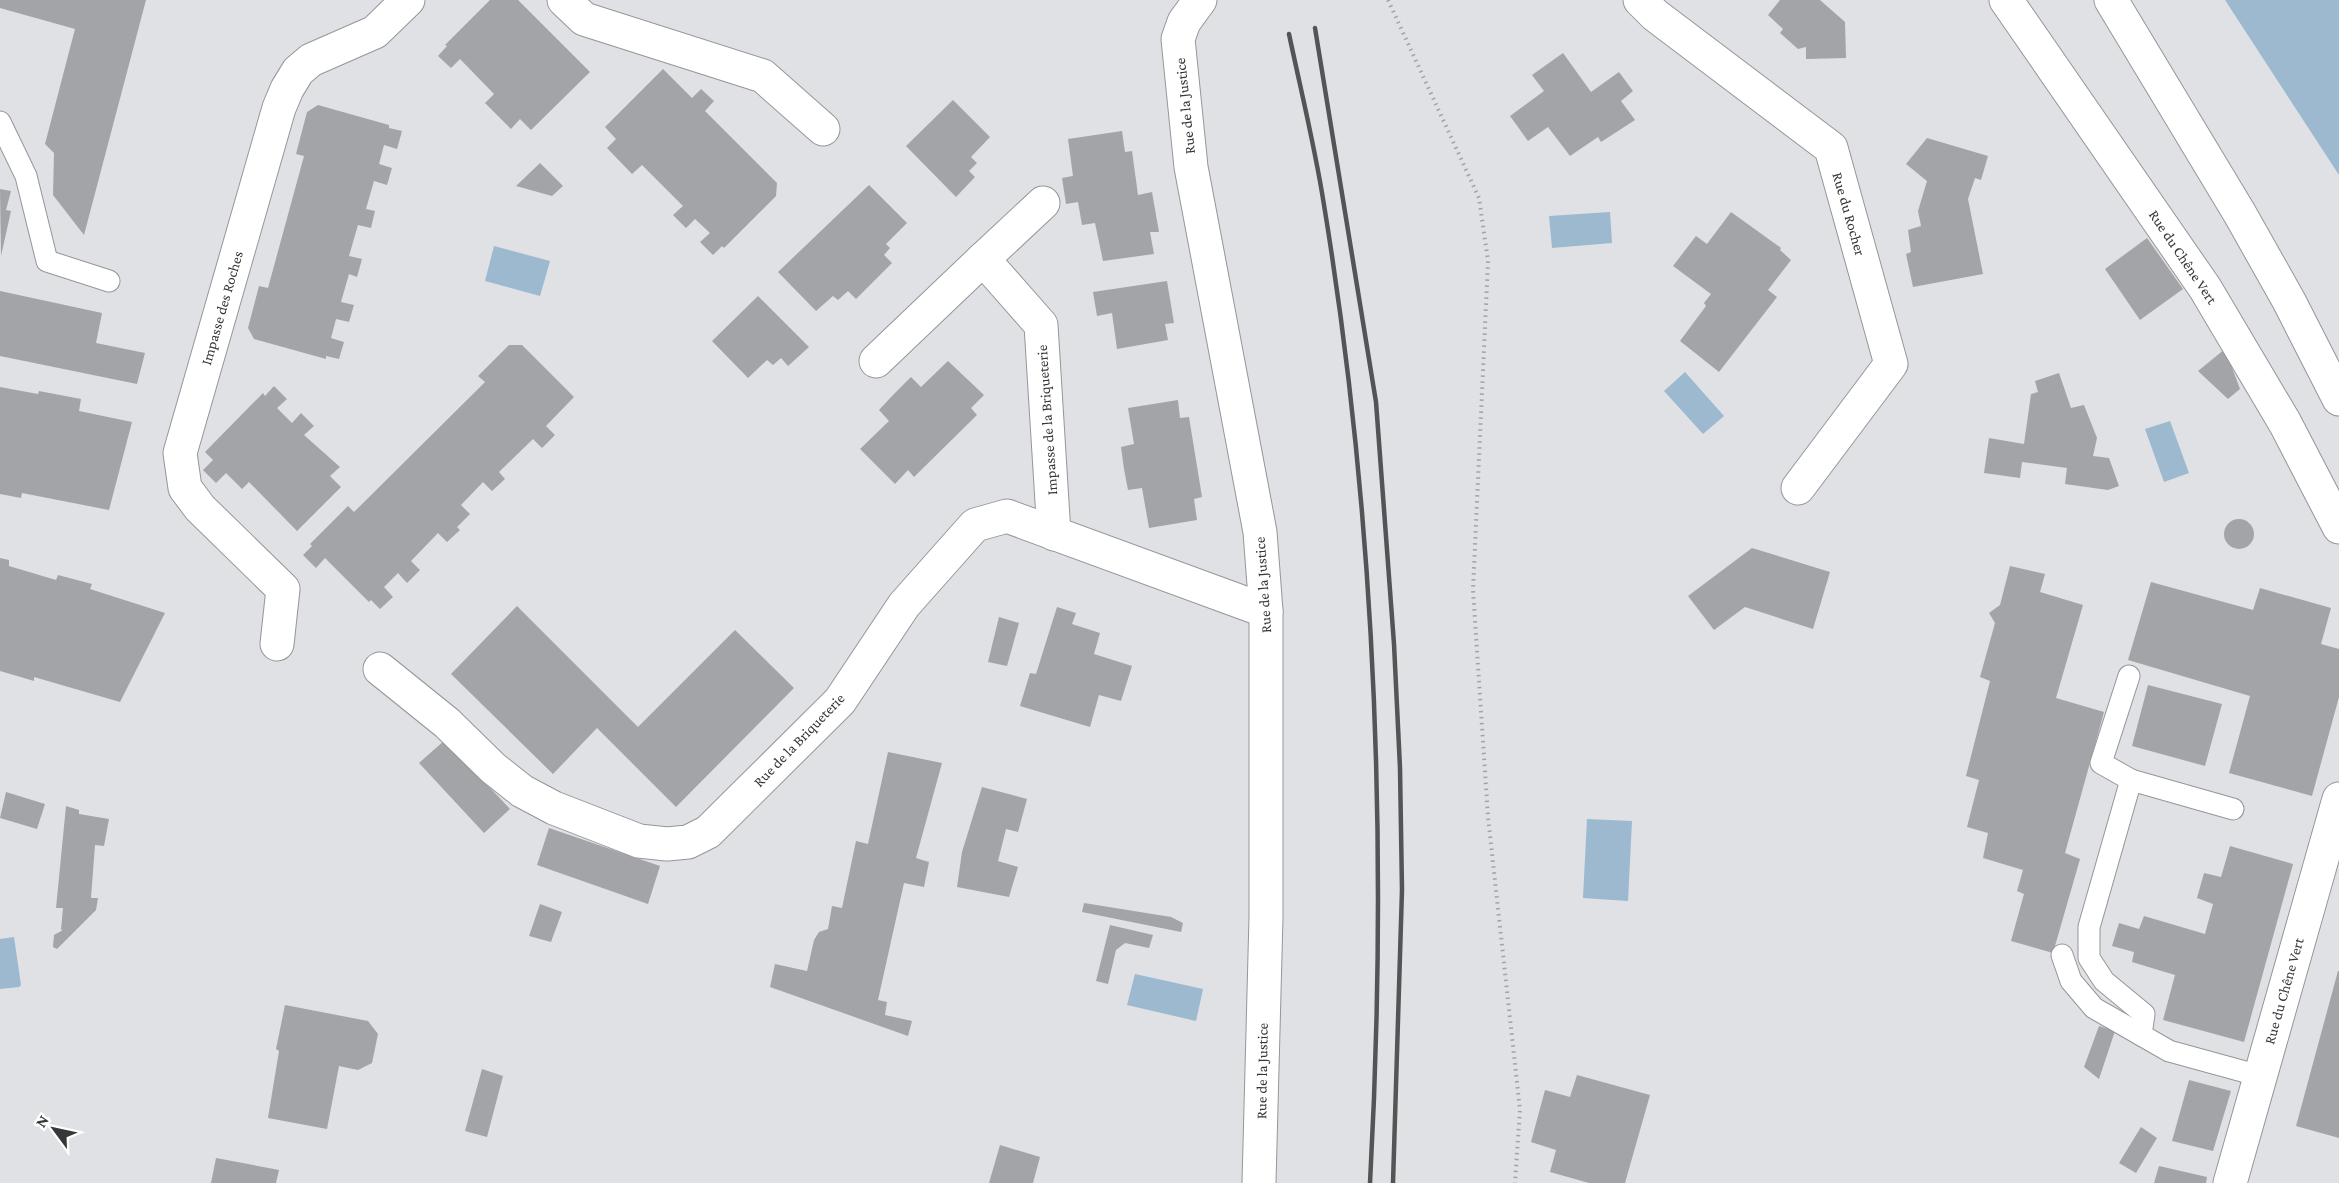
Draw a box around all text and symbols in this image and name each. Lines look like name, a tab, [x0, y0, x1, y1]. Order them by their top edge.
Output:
street label: Rue de la Justice	[1172, 57, 1199, 155]
street label: Rue du Rocher	[1829, 171, 1869, 258]
street label: Rue du Chêne Vert	[2146, 207, 2221, 308]
street label: Impasse des Roches	[198, 249, 247, 367]
street label: Impasse de la Briqueterie	[1034, 344, 1061, 496]
street label: Rue de la Justice	[1252, 536, 1275, 634]
street label: Rue de la Briqueterie	[750, 690, 849, 791]
street label: Rue du Chêne Vert	[2261, 935, 2307, 1046]
street label: Rue de la Justice	[1253, 1022, 1272, 1119]
north arrow	[24, 1099, 84, 1159]
text: N	[32, 1112, 52, 1130]

